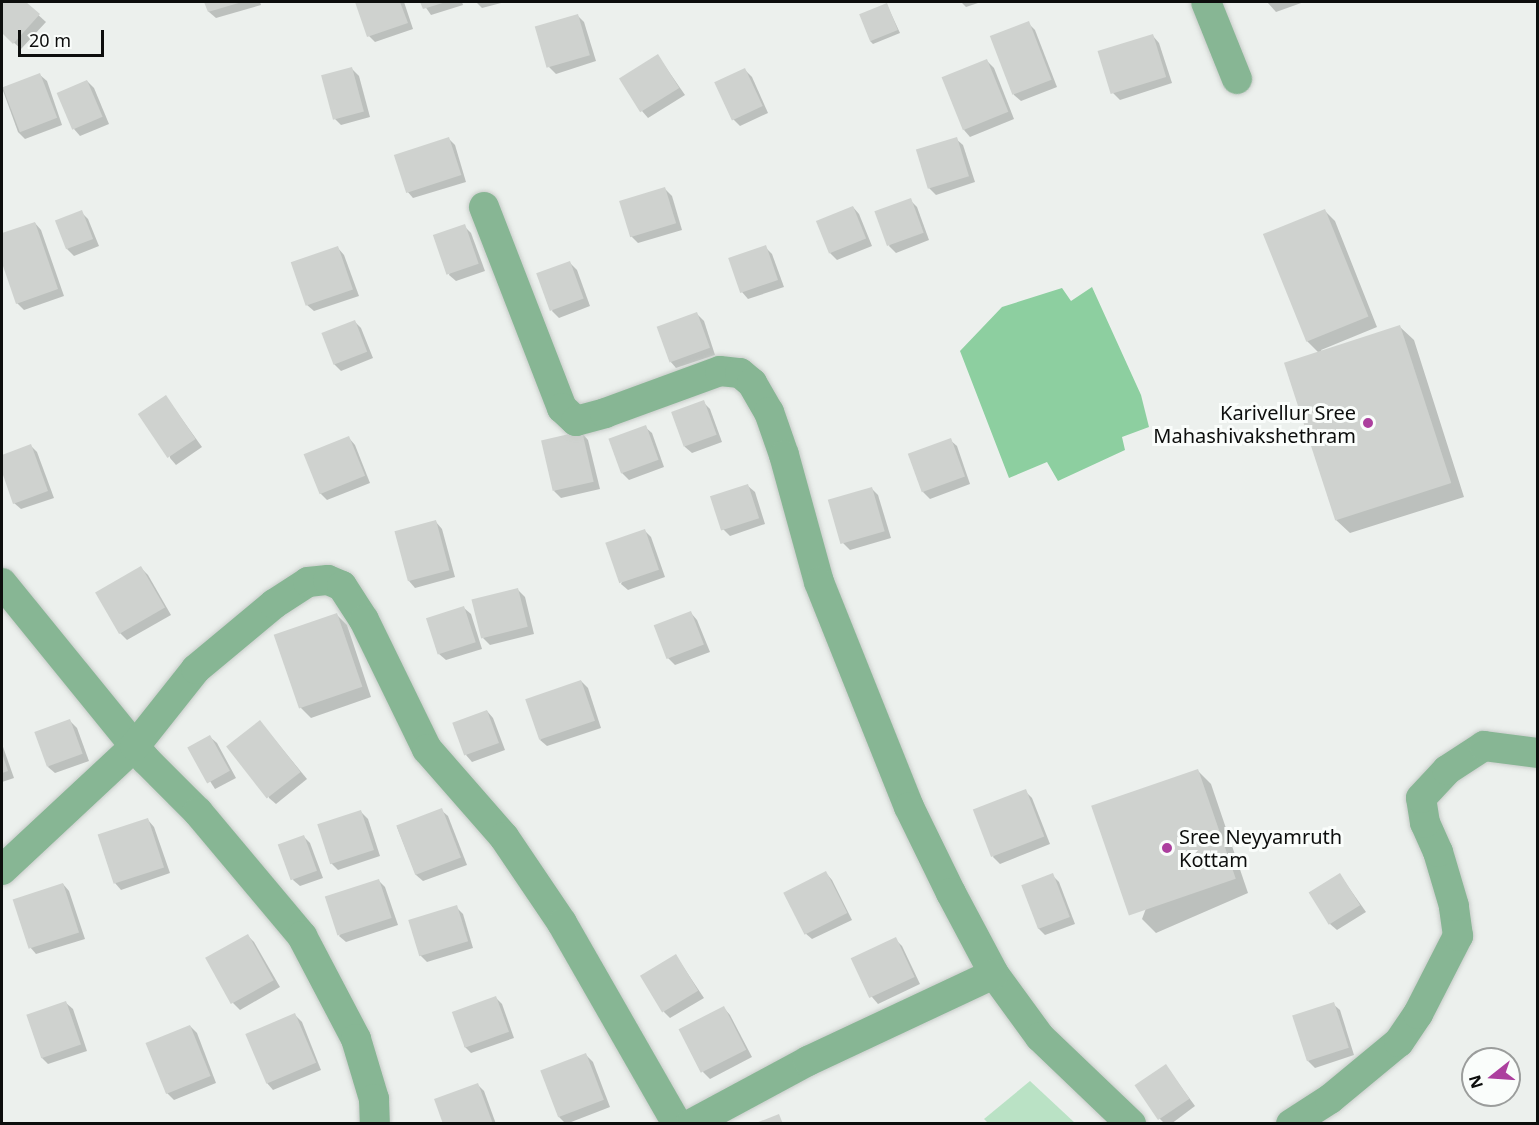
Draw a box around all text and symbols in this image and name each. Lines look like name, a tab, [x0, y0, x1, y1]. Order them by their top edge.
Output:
scale bar	[21, 18, 106, 56]
text: 20 m	[29, 28, 71, 52]
place label: Karivellur Sree Mahashivakshethram	[1153, 400, 1356, 447]
marker: Karivellur Sree Mahashivakshethram	[1361, 416, 1375, 430]
place label: Sree Neyyamruth Kottam	[1179, 825, 1342, 872]
marker: Sree Neyyamruth Kottam	[1160, 841, 1174, 855]
north arrow	[1461, 1047, 1521, 1107]
text: N	[1463, 1072, 1488, 1091]

